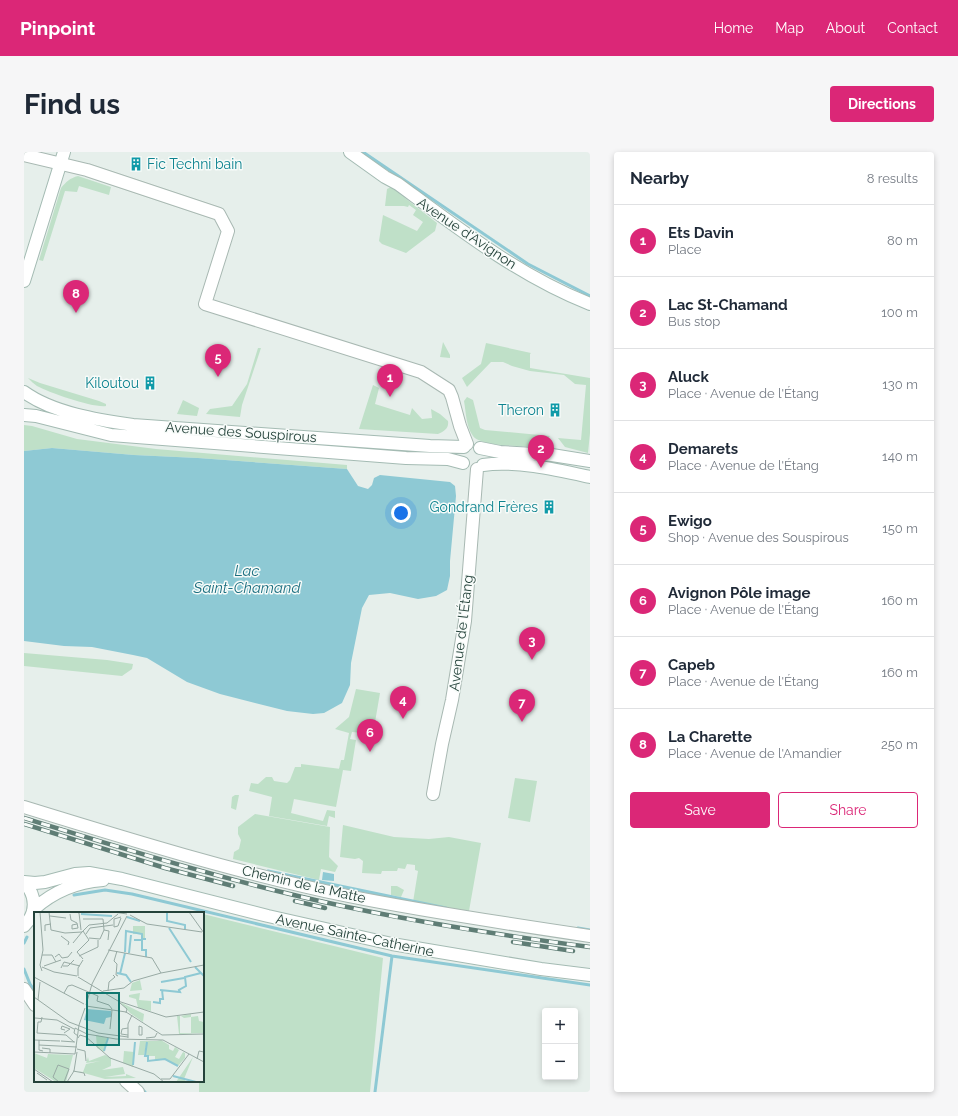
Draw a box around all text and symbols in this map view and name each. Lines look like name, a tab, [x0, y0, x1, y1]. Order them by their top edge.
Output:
text: Pinpoint	[20, 17, 95, 39]
text: Home	[714, 20, 753, 36]
text: Map	[775, 20, 804, 36]
text: About	[826, 20, 865, 36]
text: Contact	[887, 20, 938, 36]
button: Directions	[830, 86, 934, 122]
text: Find us	[24, 88, 120, 121]
building icon: Fic Techni bain	[128, 156, 144, 172]
place label: Fic Techni bain	[147, 156, 242, 172]
text: Nearby	[630, 168, 689, 188]
text: 8 results	[867, 171, 918, 186]
street label: Avenue d'Avignon	[414, 194, 520, 272]
text: Ets Davin	[668, 224, 734, 242]
text: 1	[640, 233, 646, 248]
text: 80 m	[887, 233, 918, 248]
text: Place	[668, 242, 701, 257]
pin: 8	[63, 280, 89, 313]
text: Lac St-Chamand	[668, 296, 788, 314]
text: 2	[639, 305, 647, 320]
text: 100 m	[881, 305, 918, 320]
text: Bus stop	[668, 314, 720, 329]
pin: 5	[205, 344, 231, 377]
pin: 1	[377, 364, 403, 397]
text: Aluck	[668, 368, 709, 386]
place label: Kiloutou	[85, 375, 139, 391]
building icon: Kiloutou	[142, 375, 158, 391]
text: 3	[639, 377, 647, 392]
text: 130 m	[882, 377, 918, 392]
text: Place · Avenue de l'Étang	[668, 386, 819, 401]
place label: Theron	[498, 402, 544, 418]
building icon: Theron	[547, 402, 563, 418]
street label: Avenue des Souspirous	[165, 419, 317, 445]
pin: 2	[528, 435, 554, 468]
text: Demarets	[668, 440, 738, 458]
text: 4	[639, 449, 647, 464]
text: 140 m	[882, 449, 918, 464]
text: Place · Avenue de l'Étang	[668, 458, 819, 473]
place label: Gondrand Frères	[430, 499, 538, 515]
building icon: Gondrand Frères	[541, 499, 557, 515]
your location	[391, 503, 411, 523]
text: Ewigo	[668, 512, 712, 530]
text: 5	[639, 521, 647, 536]
text: 150 m	[882, 521, 918, 536]
text: Shop · Avenue des Souspirous	[668, 530, 849, 545]
water label: Lac Saint-Chamand	[193, 562, 301, 597]
street label: Avenue de l'Étang	[445, 574, 476, 692]
text: Avignon Pôle image	[668, 584, 811, 602]
text: 6	[639, 593, 647, 608]
text: 160 m	[881, 593, 918, 608]
text: Place · Avenue de l'Étang	[668, 602, 819, 617]
pin: 3	[519, 627, 545, 660]
text: Capeb	[668, 656, 715, 674]
text: 7	[639, 665, 647, 680]
text: 160 m	[881, 665, 918, 680]
text: Place · Avenue de l'Étang	[668, 674, 819, 689]
pin: 4	[390, 686, 416, 719]
pin: 7	[509, 689, 535, 722]
pin: 6	[357, 719, 383, 752]
text: La Charette	[668, 728, 752, 746]
text: 8	[639, 737, 647, 752]
text: 250 m	[881, 737, 918, 752]
text: Place · Avenue de l'Amandier	[668, 746, 842, 761]
button: Save	[630, 792, 770, 828]
button: Share	[778, 792, 918, 828]
street label: Chemin de la Matte	[241, 862, 367, 906]
street label: Avenue Sainte-Catherine	[274, 910, 436, 960]
inset map	[34, 912, 204, 1082]
map controls	[542, 1008, 578, 1080]
button: +	[542, 1008, 578, 1044]
button: −	[542, 1044, 578, 1080]

